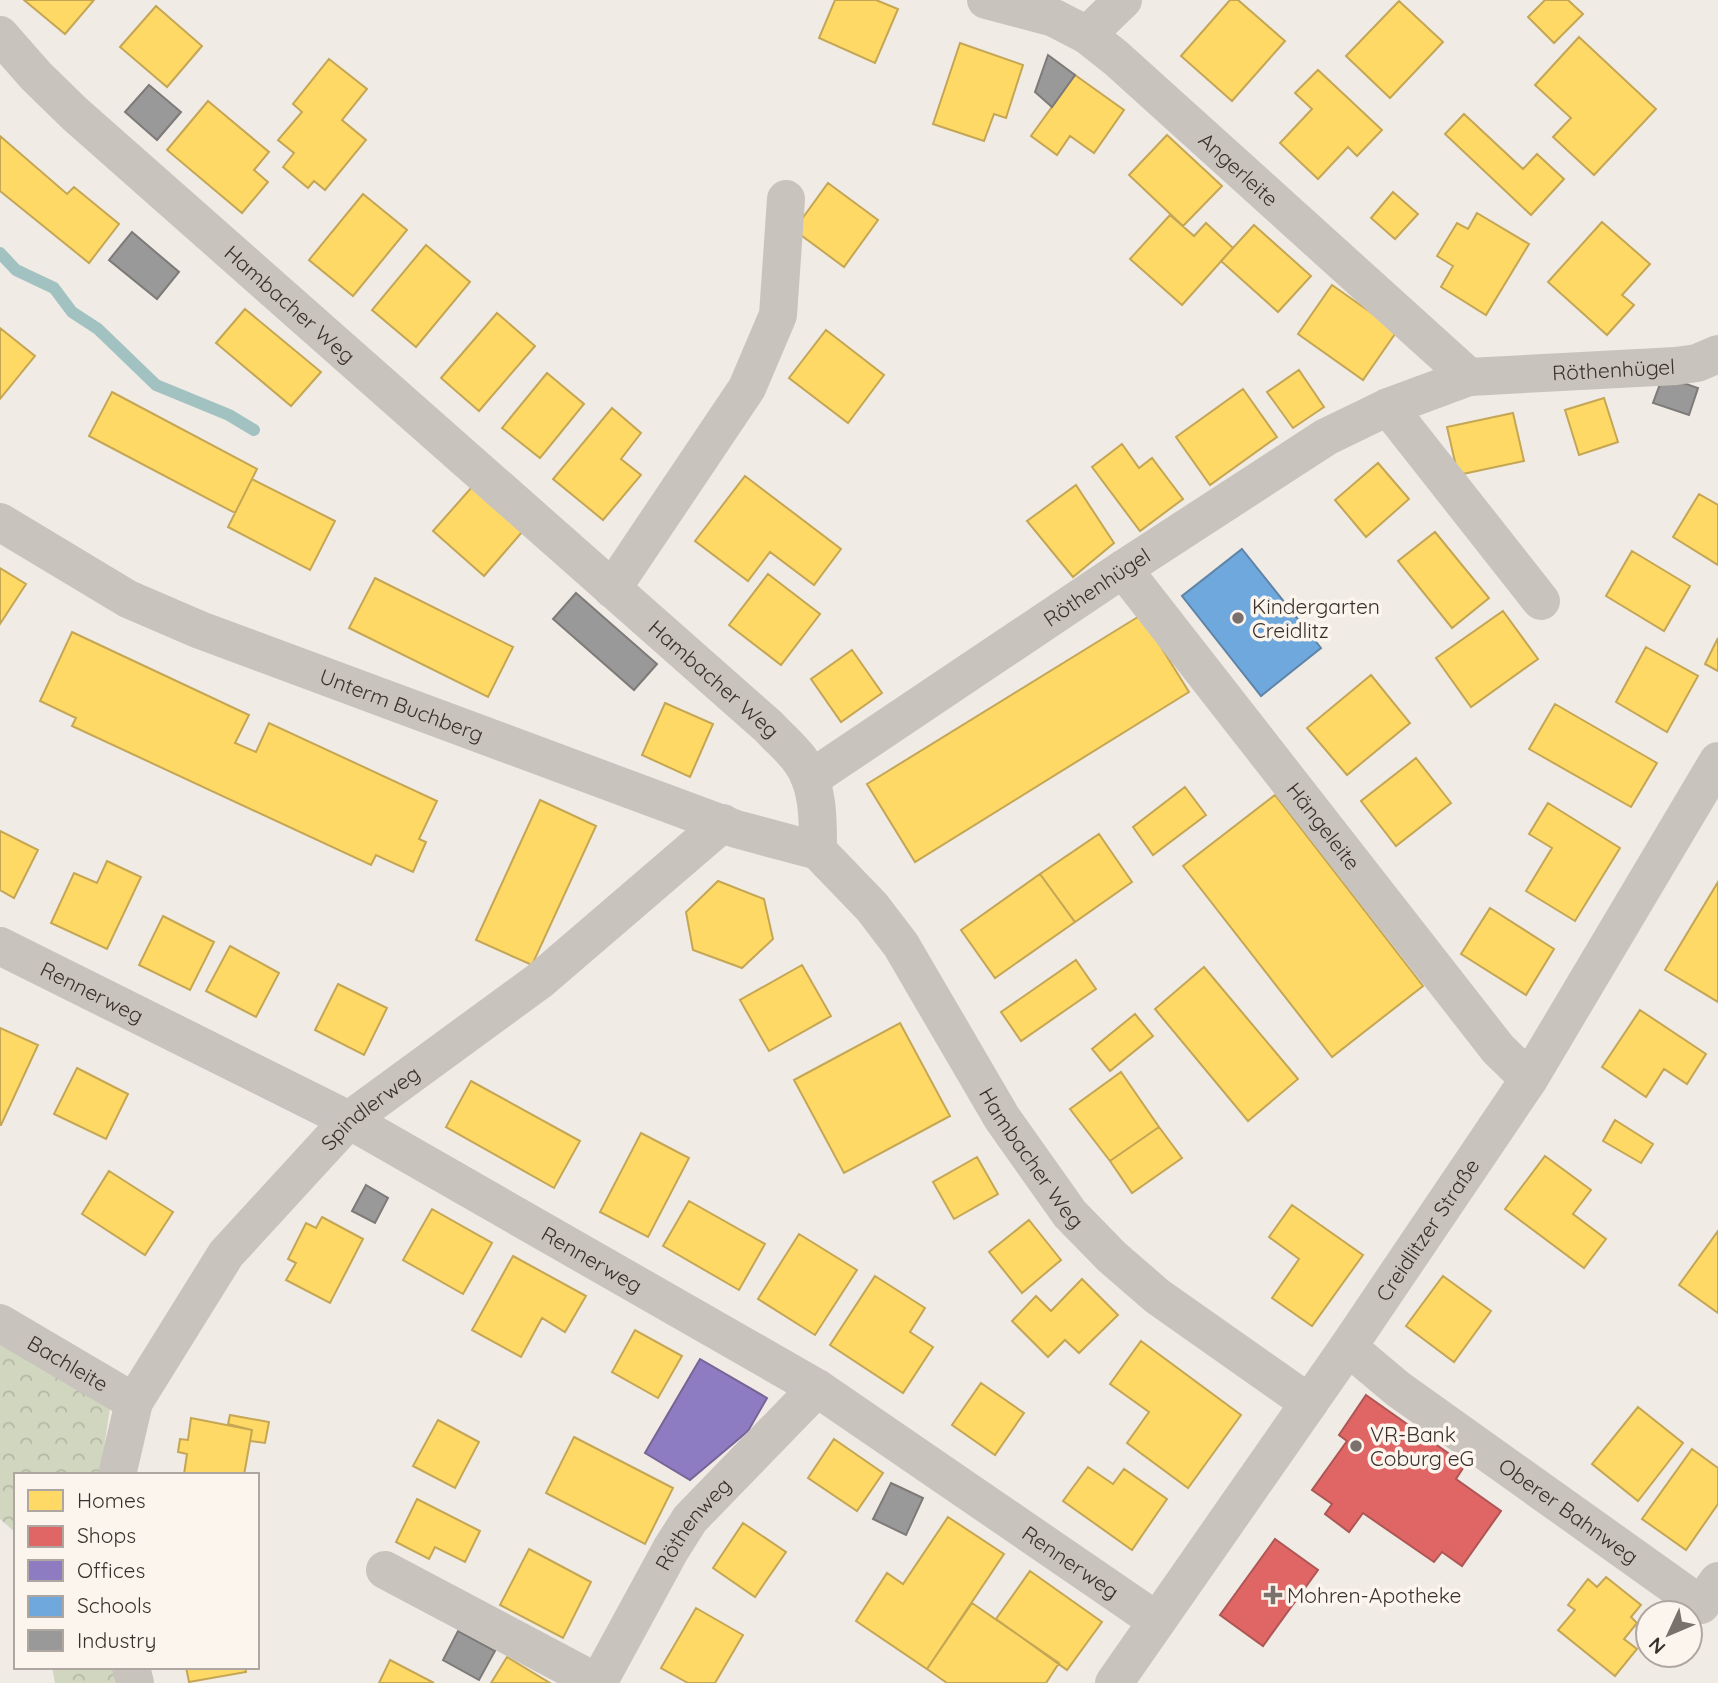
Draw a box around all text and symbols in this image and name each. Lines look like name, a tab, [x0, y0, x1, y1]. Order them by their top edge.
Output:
street label: Angerleite	[1194, 126, 1284, 212]
street label: Hambacher Weg	[219, 239, 361, 369]
street label: Röthenhügel	[1551, 353, 1676, 386]
street label: Röthenhügel	[1038, 542, 1155, 632]
place label: Kindergarten Creidlitz	[1252, 593, 1380, 643]
marker: Kindergarten Creidlitz	[1230, 610, 1246, 626]
street label: Hambacher Weg	[644, 614, 785, 743]
street label: Unterm Buchberg	[316, 663, 487, 747]
street label: Hängeleite	[1281, 777, 1366, 875]
street label: Rennerweg	[36, 955, 148, 1029]
street label: Spindlerweg	[315, 1060, 424, 1155]
street label: Hambacher Weg	[974, 1082, 1090, 1234]
street label: Creidlitzer Straße	[1370, 1153, 1485, 1306]
street label: Rennerweg	[537, 1220, 647, 1298]
street label: Bachleite	[23, 1329, 113, 1397]
place label: VR-Bank Coburg eG	[1370, 1421, 1474, 1471]
marker: VR-Bank Coburg eG	[1348, 1438, 1364, 1454]
street label: Oberer Bahnweg	[1494, 1452, 1644, 1569]
street label: Röthenweg	[649, 1472, 736, 1575]
legend	[14, 1473, 259, 1669]
text: Homes	[77, 1487, 146, 1513]
street label: Rennerweg	[1017, 1520, 1124, 1604]
text: Shops	[77, 1522, 136, 1548]
text: Offices	[77, 1557, 145, 1583]
place label: Mohren-Apotheke	[1287, 1582, 1461, 1608]
marker: Mohren-Apotheke	[1265, 1587, 1281, 1603]
text: Schools	[77, 1592, 152, 1618]
north arrow	[1634, 1599, 1704, 1669]
text: Industry	[77, 1627, 156, 1653]
text: N	[1643, 1632, 1670, 1659]

